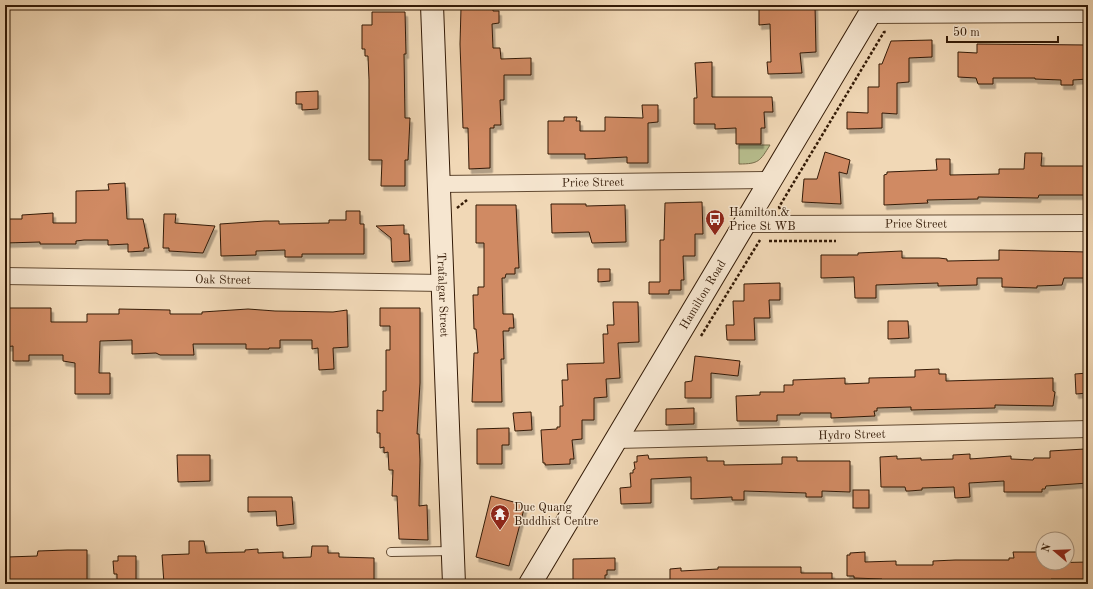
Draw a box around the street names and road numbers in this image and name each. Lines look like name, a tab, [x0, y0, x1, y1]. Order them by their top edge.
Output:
street label: Price Street	[562, 177, 624, 190]
street label: Price Street	[885, 218, 947, 231]
street label: Trafalgar Street	[434, 252, 450, 338]
street label: Hamilton Road	[678, 258, 729, 332]
street label: Oak Street	[195, 274, 251, 287]
street label: Hydro Street	[818, 429, 886, 442]

